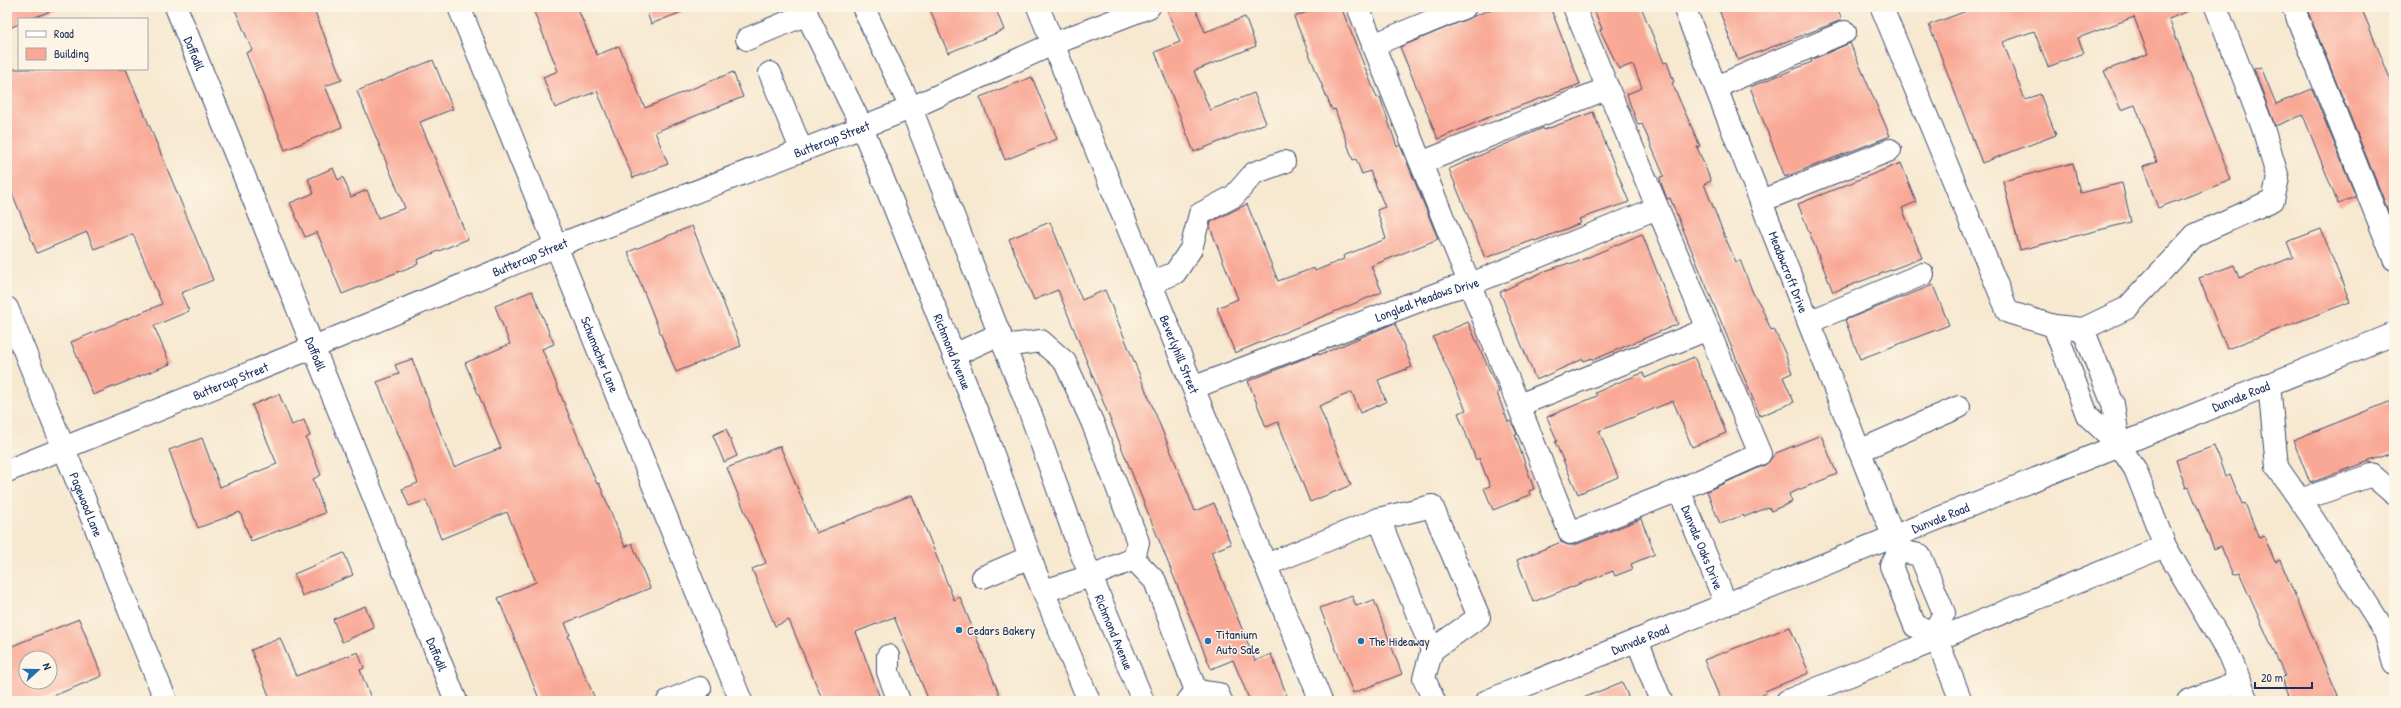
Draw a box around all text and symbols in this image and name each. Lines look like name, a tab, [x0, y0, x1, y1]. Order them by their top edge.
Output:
legend	[18, 18, 148, 70]
text: Road	[54, 25, 74, 42]
street label: Daffodil	[180, 34, 210, 73]
text: Building	[54, 45, 89, 62]
street label: Buttercup Street	[791, 116, 873, 162]
street label: Meadowcroft Drive	[1765, 229, 1813, 316]
street label: Buttercup Street	[489, 233, 571, 281]
street label: Longleal Meadows Drive	[1372, 273, 1482, 326]
street label: Richmond Avenue	[929, 311, 976, 392]
street label: Beverlyhill Street	[1156, 312, 1204, 397]
street label: Schumacher Lane	[577, 314, 624, 395]
street label: Daffodil	[301, 334, 331, 374]
street label: Buttercup Street	[190, 357, 271, 404]
street label: Dunvale Road	[2209, 376, 2272, 416]
street label: Pagewood Lane	[65, 470, 108, 539]
street label: Dunvale Road	[1909, 498, 1972, 537]
street label: Dunvale Oaks Drive	[1677, 503, 1728, 592]
street label: Richmond Avenue	[1090, 591, 1138, 673]
street label: Dunvale Road	[1608, 619, 1671, 659]
place label: Cedars Bakery	[967, 621, 1036, 639]
marker: Cedars Bakery	[954, 625, 964, 635]
place label: Titanium Auto Sale	[1216, 625, 1260, 658]
place label: The Hideaway	[1369, 632, 1430, 650]
street label: Daffodil	[422, 635, 452, 674]
marker: Titanium Auto Sale	[1203, 636, 1213, 646]
marker: The Hideaway	[1356, 636, 1366, 646]
north arrow	[18, 650, 58, 690]
text: N	[40, 661, 55, 672]
scale bar	[2255, 664, 2312, 690]
text: 20 m	[2261, 669, 2283, 686]

